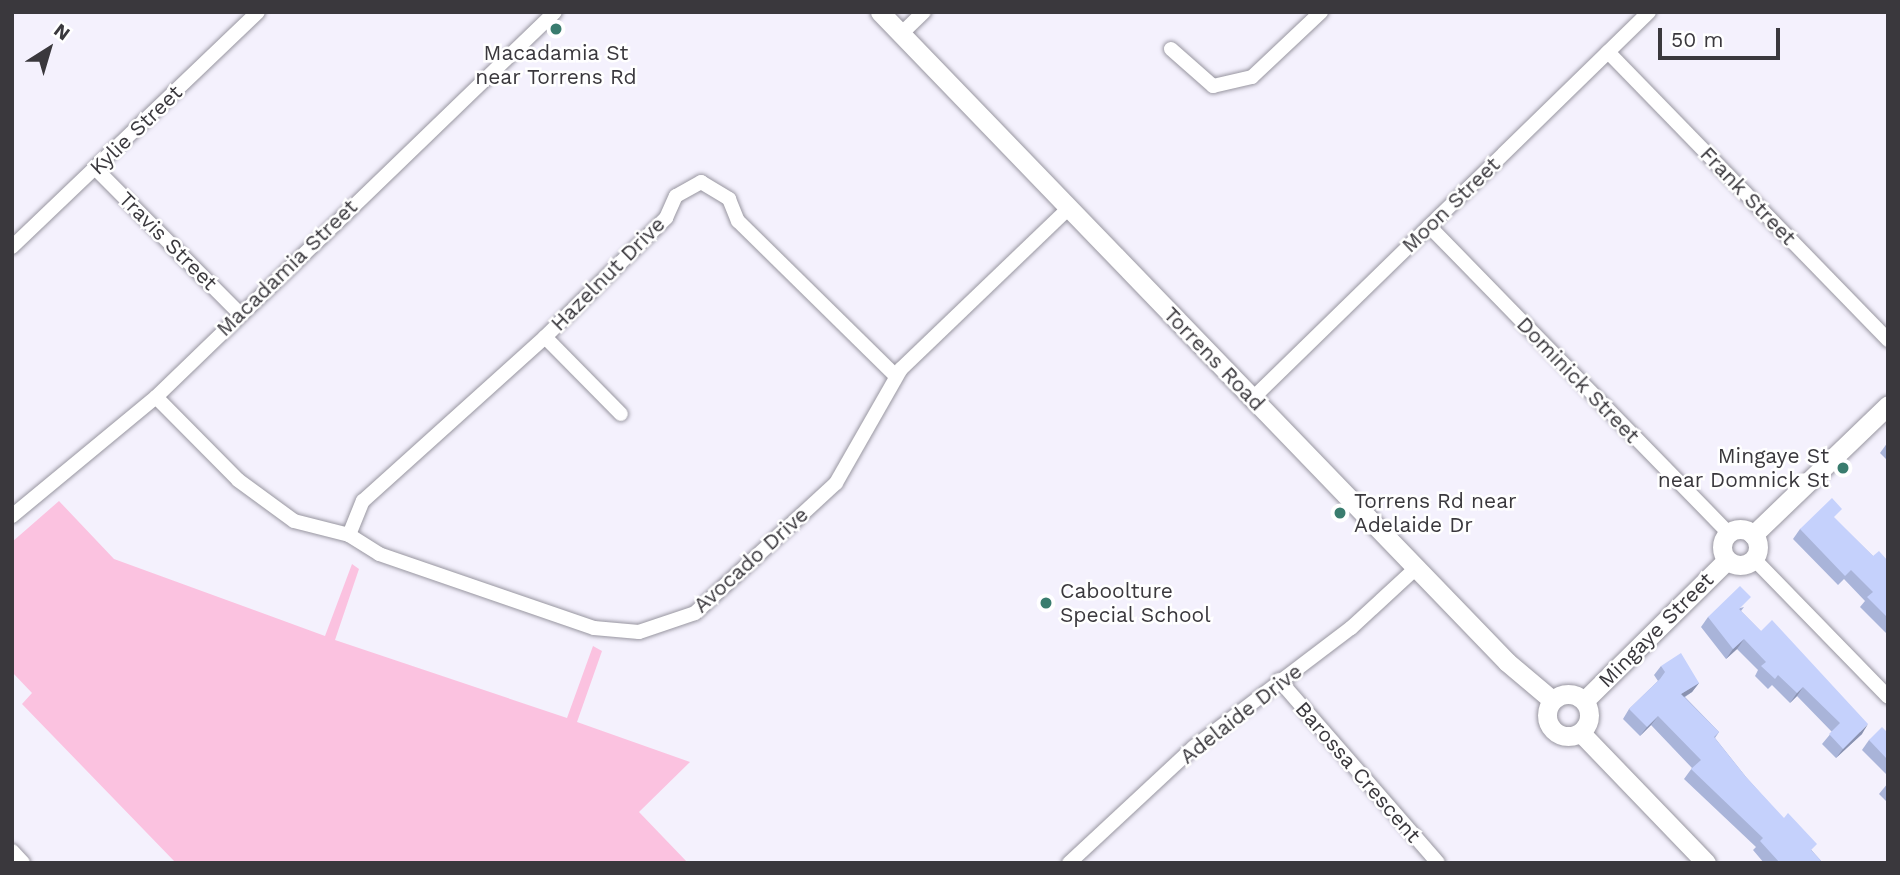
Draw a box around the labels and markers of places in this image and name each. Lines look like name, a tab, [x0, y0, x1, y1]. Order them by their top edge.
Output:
marker: Macadamia St near Torrens Rd	[548, 21, 564, 37]
place label: Macadamia St near Torrens Rd	[475, 40, 637, 90]
place label: Mingaye St near Domnick St	[1657, 443, 1829, 493]
marker: Mingaye St near Domnick St	[1835, 460, 1851, 476]
place label: Torrens Rd near Adelaide Dr	[1354, 488, 1517, 538]
marker: Torrens Rd near Adelaide Dr	[1332, 505, 1348, 521]
place label: Caboolture Special School	[1060, 578, 1211, 628]
marker: Caboolture Special School	[1038, 595, 1054, 611]

